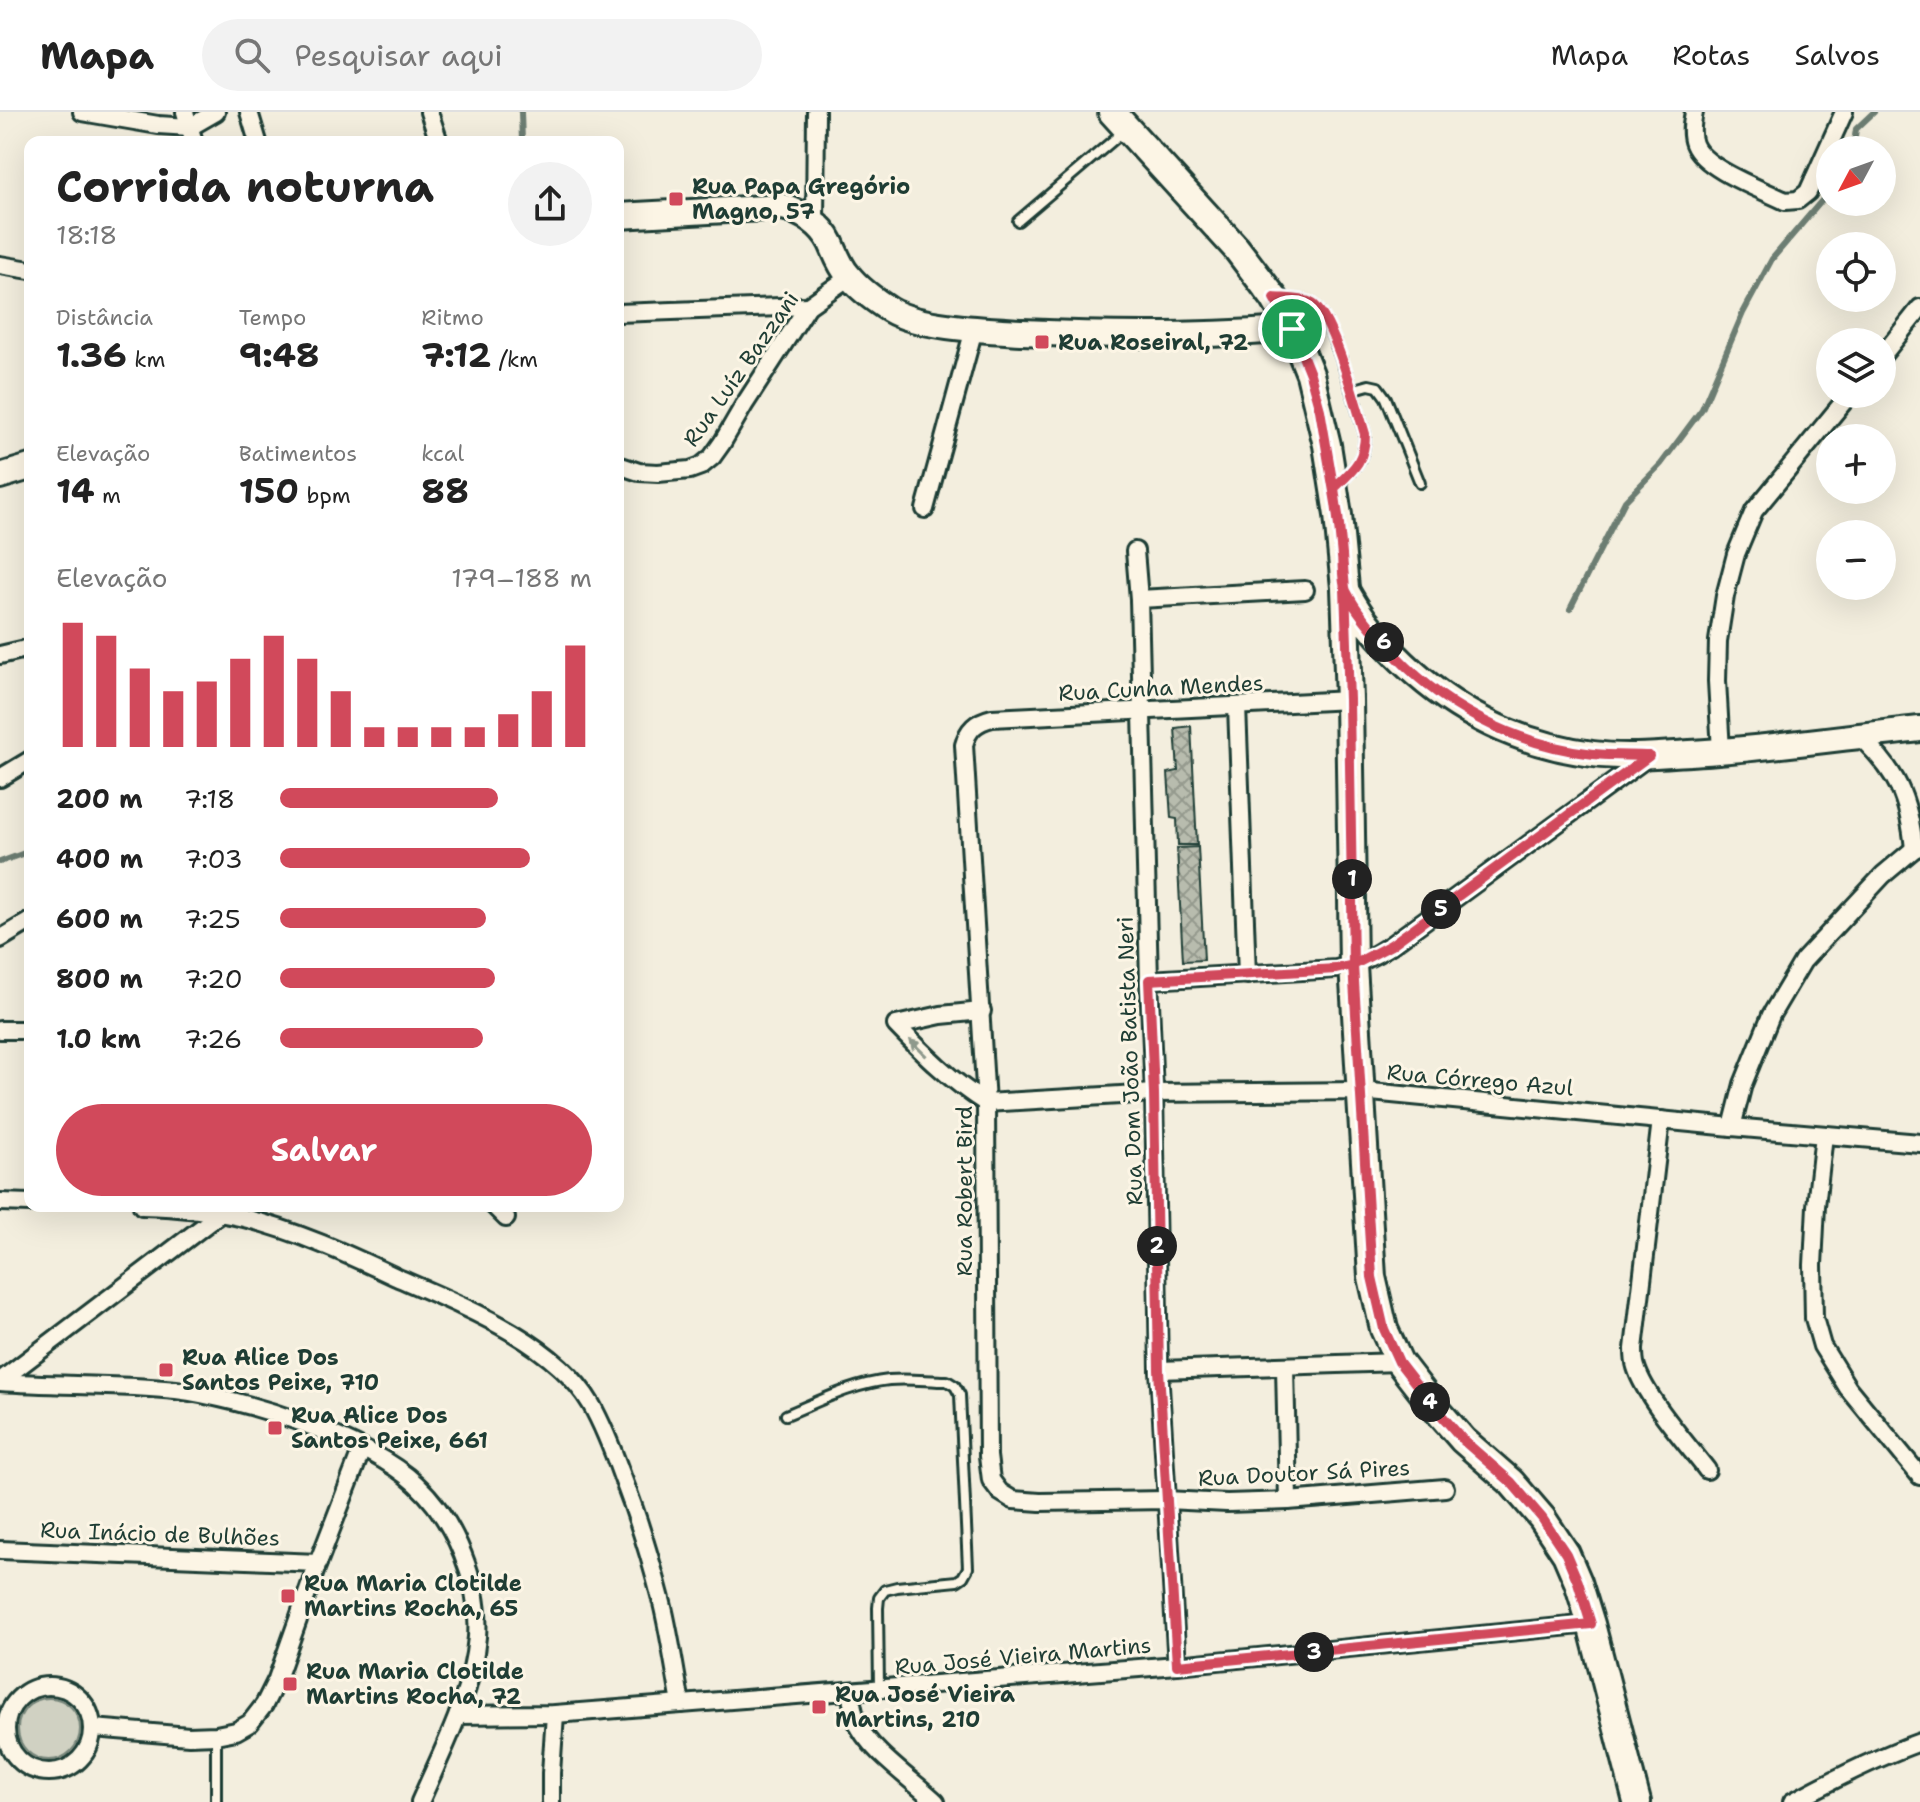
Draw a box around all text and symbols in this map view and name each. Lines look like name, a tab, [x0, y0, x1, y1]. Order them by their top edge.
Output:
search box	[202, 19, 762, 91]
text: Mapa	[40, 30, 154, 81]
icon: search	[230, 33, 274, 77]
text: Pesquisar aqui	[294, 35, 503, 76]
text: Mapa	[1551, 36, 1628, 74]
text: Rotas	[1672, 36, 1750, 74]
text: Salvos	[1794, 36, 1880, 74]
north arrow	[1816, 136, 1896, 216]
map controls	[1816, 136, 1896, 600]
text: Corrida noturna	[56, 157, 434, 216]
button: share	[508, 162, 592, 246]
place label: Rua Papa Gregório Magno, 57	[692, 172, 910, 226]
marker: Rua Papa Gregório Magno, 57	[667, 190, 685, 208]
text: 18:18	[56, 217, 118, 252]
button: locate	[1816, 232, 1896, 312]
street label: Rua Luíz Bazzani	[677, 286, 805, 452]
pin	[1258, 295, 1326, 363]
text: Distância	[56, 303, 153, 332]
text: Tempo	[239, 303, 306, 332]
text: Ritmo	[421, 303, 484, 332]
icon: arrive	[1270, 307, 1314, 351]
place label: Rua Roseiral, 72	[1058, 328, 1248, 357]
button: layers	[1816, 328, 1896, 408]
text: 1.36	[56, 332, 127, 378]
text: 9:48	[239, 332, 320, 378]
text: 7:12	[421, 332, 491, 378]
marker: Rua Roseiral, 72	[1033, 333, 1051, 351]
text: km	[127, 345, 165, 374]
text: /km	[491, 345, 538, 374]
button: +	[1816, 424, 1896, 504]
text: Elevação	[56, 439, 150, 468]
text: Batimentos	[239, 439, 357, 468]
text: kcal	[421, 439, 464, 468]
text: 14	[56, 468, 95, 514]
text: 150	[239, 468, 299, 514]
text: 88	[421, 468, 469, 514]
text: m	[95, 481, 121, 510]
text: bpm	[299, 481, 351, 510]
button: −	[1816, 520, 1896, 600]
text: Elevação	[56, 560, 167, 595]
text: 179–188 m	[451, 560, 592, 595]
pin: 6	[1364, 622, 1404, 662]
text: 6	[1376, 627, 1392, 656]
street label: Rua Cunha Mendes	[1058, 668, 1264, 708]
text: 200 m	[56, 781, 143, 816]
text: 7:18	[184, 781, 235, 816]
text: 400 m	[56, 841, 143, 876]
text: 7:03	[184, 841, 243, 876]
pin: 1	[1332, 859, 1372, 899]
text: 1	[1347, 864, 1357, 893]
pin: 5	[1421, 889, 1461, 929]
text: 5	[1434, 894, 1448, 923]
text: 600 m	[56, 901, 143, 936]
text: 7:25	[184, 901, 241, 936]
street label: Rua Dom João Batista Neri	[1110, 916, 1150, 1206]
text: 800 m	[56, 961, 143, 996]
text: 7:20	[184, 961, 243, 996]
text: 1.0 km	[56, 1021, 141, 1056]
text: 7:26	[184, 1021, 242, 1056]
one-way arrow	[909, 1039, 928, 1058]
street label: Rua Córrego Azul	[1386, 1057, 1575, 1103]
button: Salvar	[56, 1104, 592, 1196]
street label: Rua Robert Bird	[950, 1106, 979, 1276]
pin: 2	[1137, 1226, 1177, 1266]
text: 2	[1149, 1231, 1165, 1260]
place label: Rua Alice Dos Santos Peixe, 710	[182, 1343, 379, 1397]
marker: Rua Alice Dos Santos Peixe, 710	[157, 1361, 175, 1379]
pin: 4	[1410, 1382, 1450, 1422]
text: 4	[1422, 1387, 1438, 1416]
place label: Rua Alice Dos Santos Peixe, 661	[291, 1401, 488, 1455]
marker: Rua Alice Dos Santos Peixe, 661	[266, 1419, 284, 1437]
street label: Rua Doutor Sá Pires	[1197, 1453, 1411, 1493]
street label: Rua Inácio de Bulhões	[40, 1515, 280, 1553]
place label: Rua Maria Clotilde Martins Rocha, 65	[304, 1569, 522, 1623]
marker: Rua Maria Clotilde Martins Rocha, 65	[279, 1587, 297, 1605]
street label: Rua José Vieira Martins	[894, 1630, 1152, 1682]
pin: 3	[1294, 1632, 1334, 1672]
text: 3	[1306, 1637, 1322, 1666]
place label: Rua Maria Clotilde Martins Rocha, 72	[306, 1657, 524, 1711]
marker: Rua Maria Clotilde Martins Rocha, 72	[281, 1675, 299, 1693]
place label: Rua José Vieira Martins, 210	[835, 1680, 1015, 1734]
marker: Rua José Vieira Martins, 210	[810, 1698, 828, 1716]

